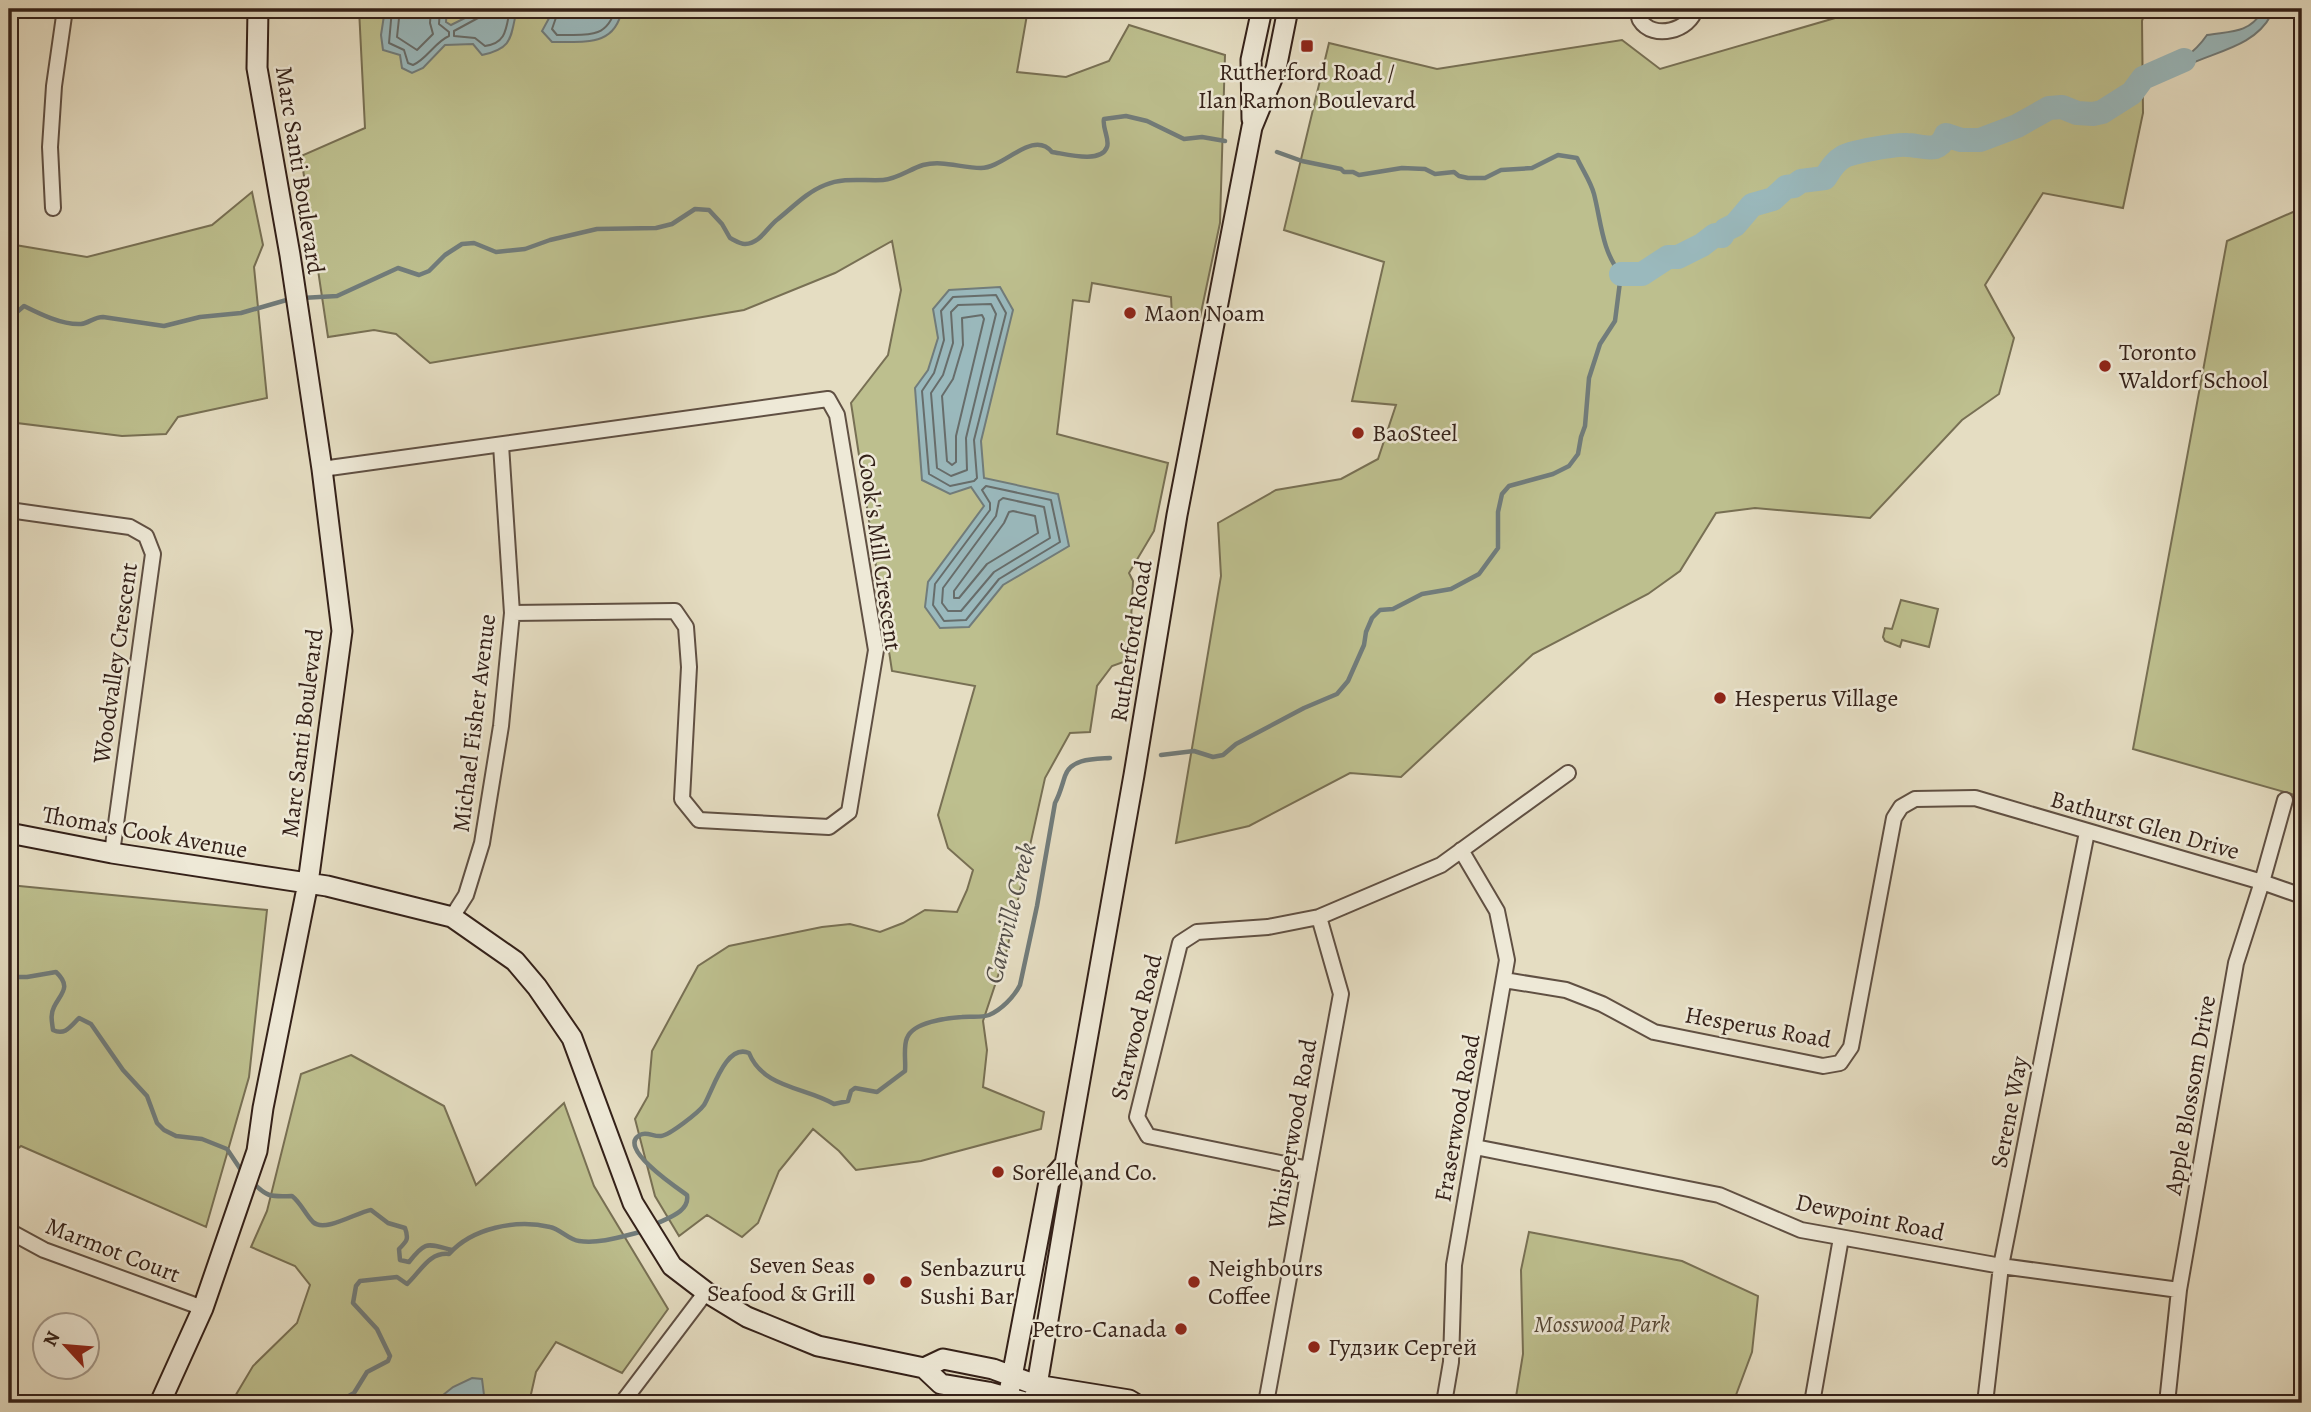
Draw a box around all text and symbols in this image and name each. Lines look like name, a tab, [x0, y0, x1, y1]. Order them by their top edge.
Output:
marker: Rutherford Road / Ilan Ramon Boulevard	[1299, 38, 1315, 54]
place label: Rutherford Road / Ilan Ramon Boulevard	[1198, 56, 1416, 116]
street label: Marc Santi Boulevard	[268, 64, 332, 276]
place label: Maon Noam	[1144, 297, 1265, 329]
marker: Maon Noam	[1122, 305, 1138, 321]
place label: Toronto Waldorf School	[2118, 336, 2268, 396]
marker: Toronto Waldorf School	[2097, 358, 2113, 374]
place label: BaoSteel	[1372, 417, 1458, 449]
marker: BaoSteel	[1350, 425, 1366, 441]
street label: Cook's Mill Crescent	[850, 451, 910, 653]
street label: Rutherford Road	[1102, 558, 1160, 724]
street label: Woodvalley Crescent	[85, 561, 145, 766]
street label: Michael Fisher Avenue	[445, 612, 503, 834]
street label: Marc Santi Boulevard	[273, 627, 331, 839]
place label: Hesperus Village	[1734, 682, 1898, 714]
marker: Hesperus Village	[1712, 690, 1728, 706]
street label: Bathurst Glen Drive	[2047, 783, 2243, 867]
street label: Thomas Cook Avenue	[40, 798, 250, 866]
water label: Carrville Creek	[976, 839, 1044, 987]
street label: Starwood Road	[1102, 951, 1170, 1103]
street label: Apple Blossom Drive	[2157, 993, 2223, 1198]
street label: Hesperus Road	[1682, 998, 1834, 1056]
street label: Fraserwood Road	[1426, 1031, 1488, 1204]
street label: Whisperwood Road	[1259, 1036, 1324, 1232]
street label: Serene Way	[1982, 1053, 2036, 1171]
place label: Sorelle and Co.	[1012, 1156, 1158, 1188]
marker: Sorelle and Co.	[990, 1164, 1006, 1180]
street label: Dewpoint Road	[1792, 1186, 1948, 1248]
street label: Marmot Court	[41, 1210, 185, 1290]
place label: Seven Seas Seafood & Grill	[707, 1249, 855, 1309]
place label: Senbazuru Sushi Bar	[920, 1252, 1026, 1312]
place label: Neighbours Coffee	[1208, 1252, 1323, 1312]
marker: Seven Seas Seafood & Grill	[861, 1271, 877, 1287]
marker: Senbazuru Sushi Bar	[898, 1274, 914, 1290]
marker: Neighbours Coffee	[1186, 1274, 1202, 1290]
park label: Mosswood Park	[1534, 1308, 1671, 1340]
north arrow	[32, 1310, 102, 1380]
place label: Petro-Canada	[1032, 1313, 1168, 1345]
marker: Petro-Canada	[1173, 1321, 1189, 1337]
text: N	[37, 1327, 66, 1351]
place label: Гудзик Сергей	[1328, 1331, 1477, 1363]
marker: Гудзик Сергей	[1306, 1339, 1322, 1355]

